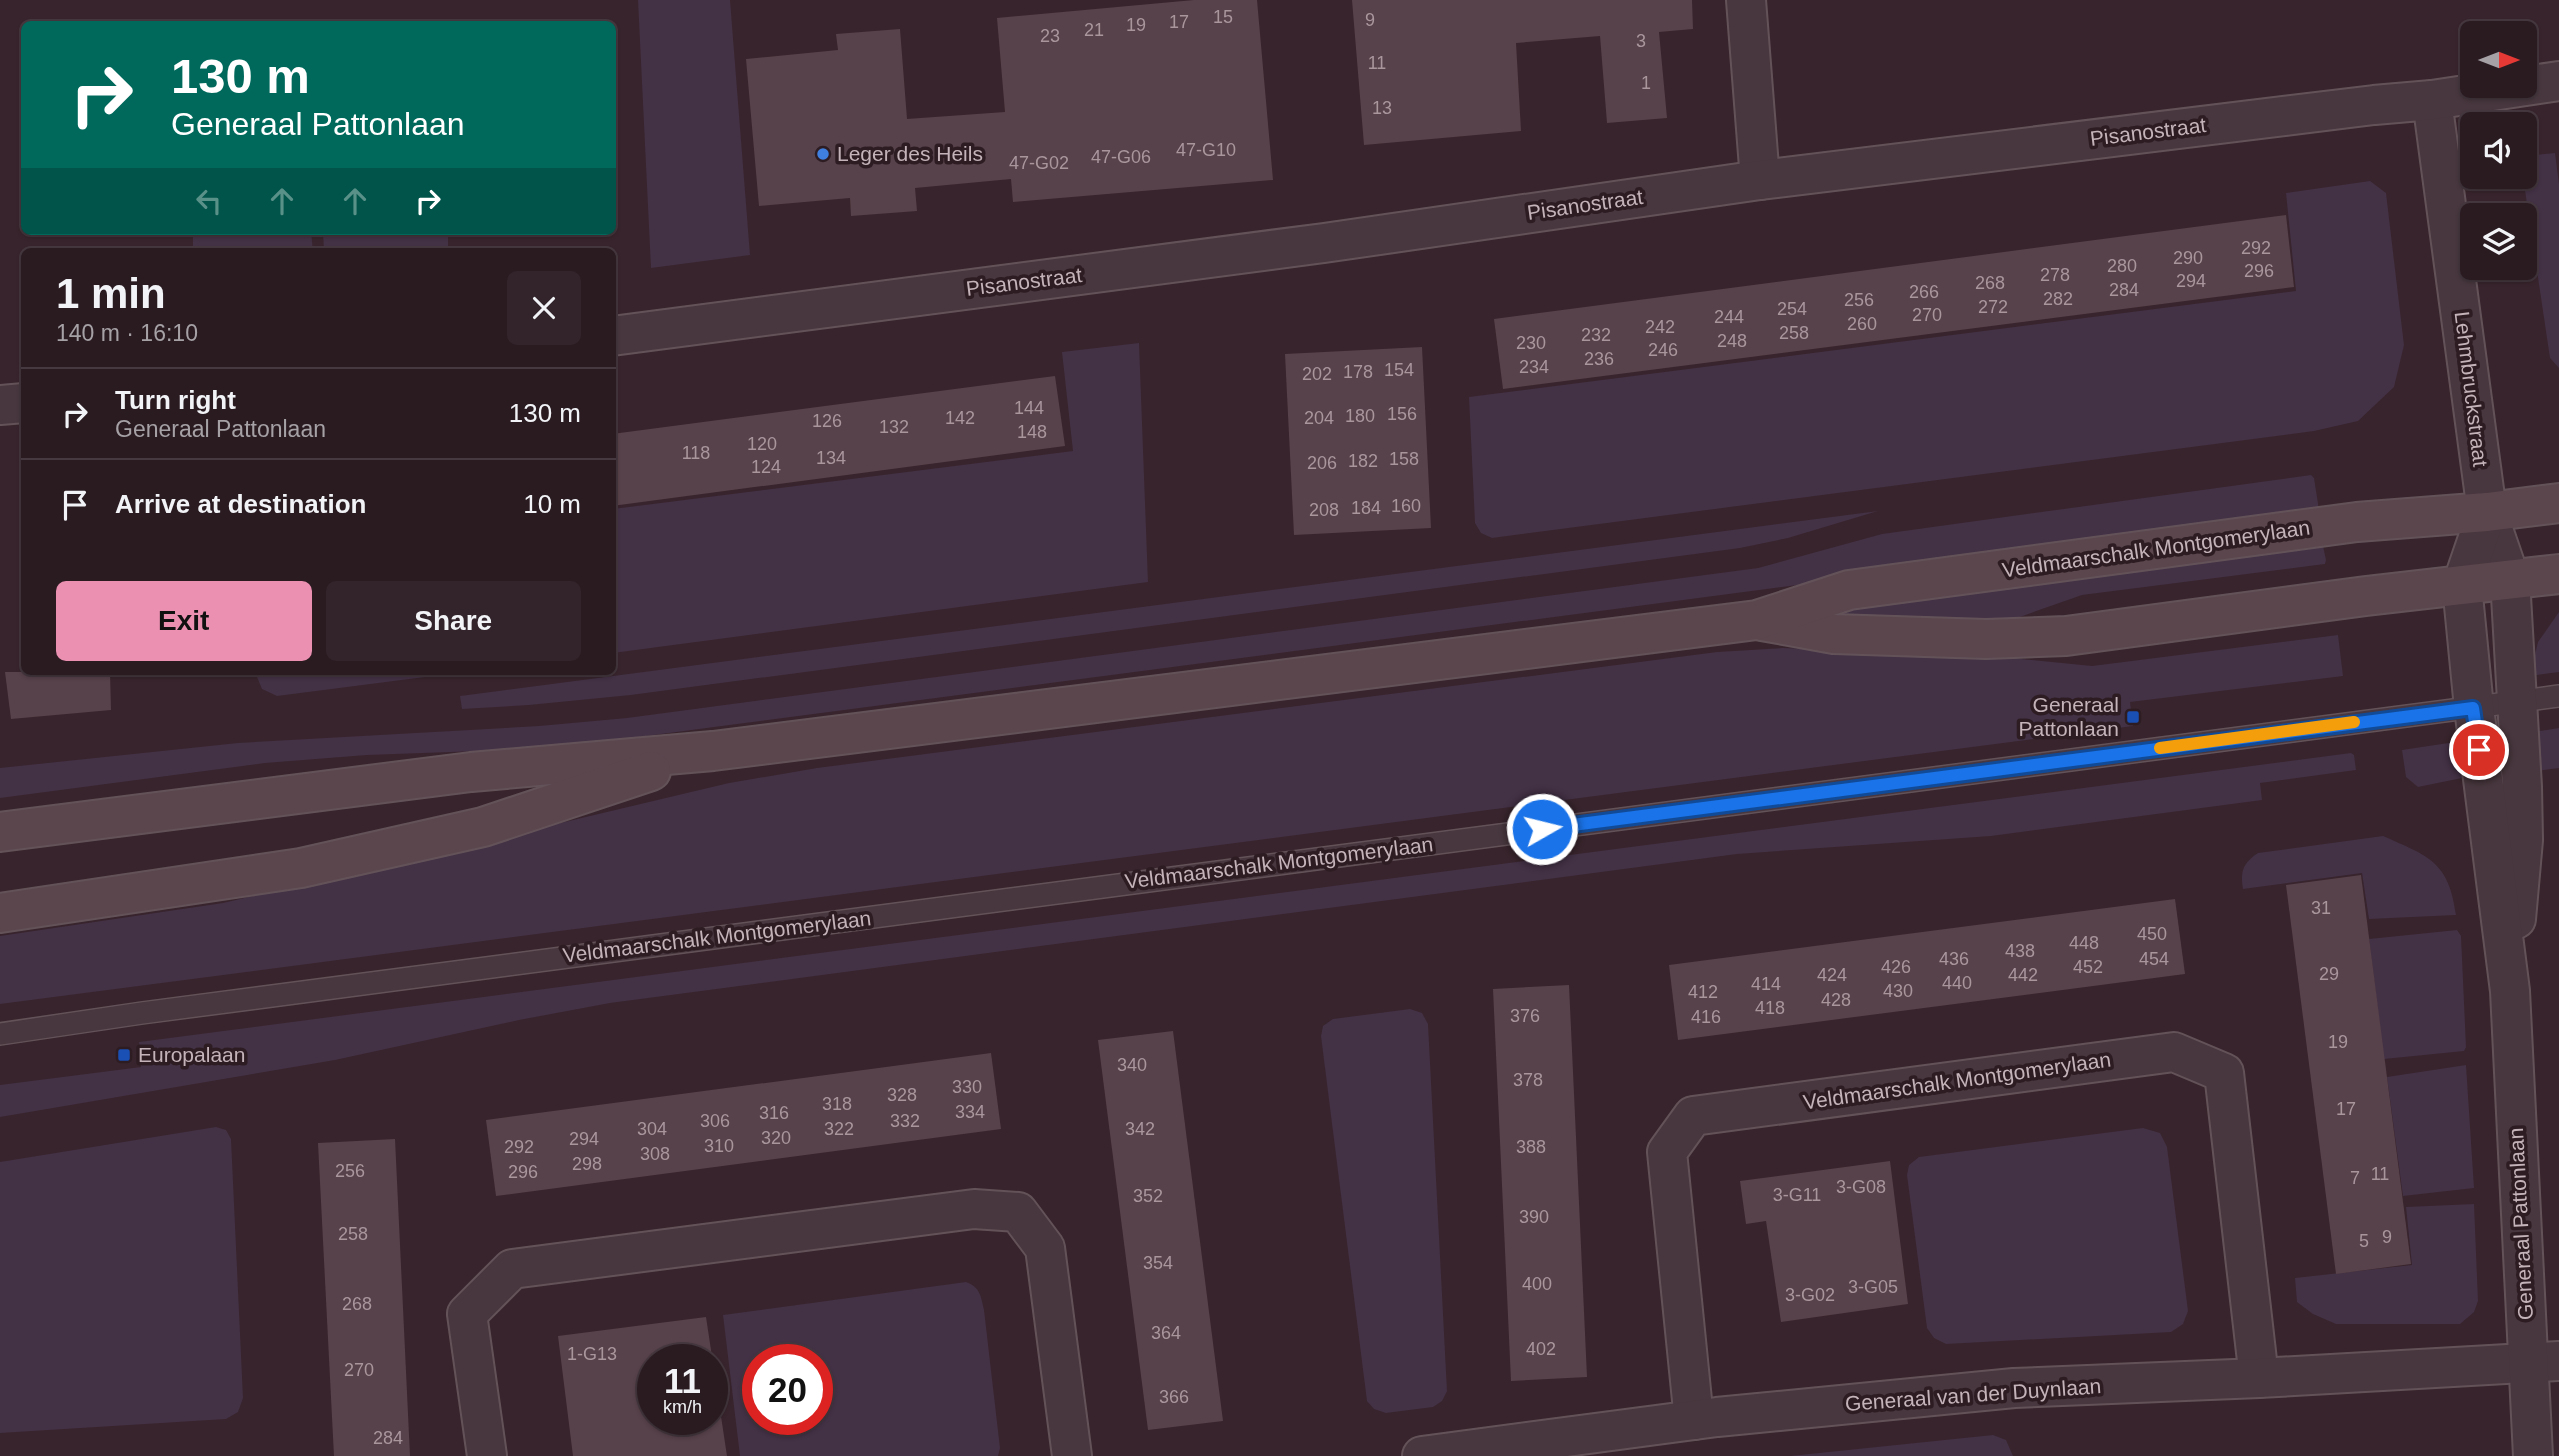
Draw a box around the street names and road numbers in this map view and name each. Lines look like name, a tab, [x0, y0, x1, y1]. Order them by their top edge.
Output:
street label: Pisanostraat	[2089, 113, 2207, 150]
street label: Pisanostraat	[1526, 185, 1644, 224]
street label: Pisanostraat	[965, 263, 1083, 300]
street label: Lehmbruckstraat	[2451, 310, 2492, 468]
street label: Veldmaarschalk Montgomerylaan	[2001, 516, 2311, 581]
street label: Veldmaarschalk Montgomerylaan	[1123, 832, 1434, 893]
street label: Veldmaarschalk Montgomerylaan	[561, 906, 872, 967]
street label: Veldmaarschalk Montgomerylaan	[1802, 1048, 2112, 1113]
street label: Generaal Pattonlaan	[2504, 1127, 2537, 1321]
street label: Generaal van der Duynlaan	[1844, 1374, 2102, 1415]

